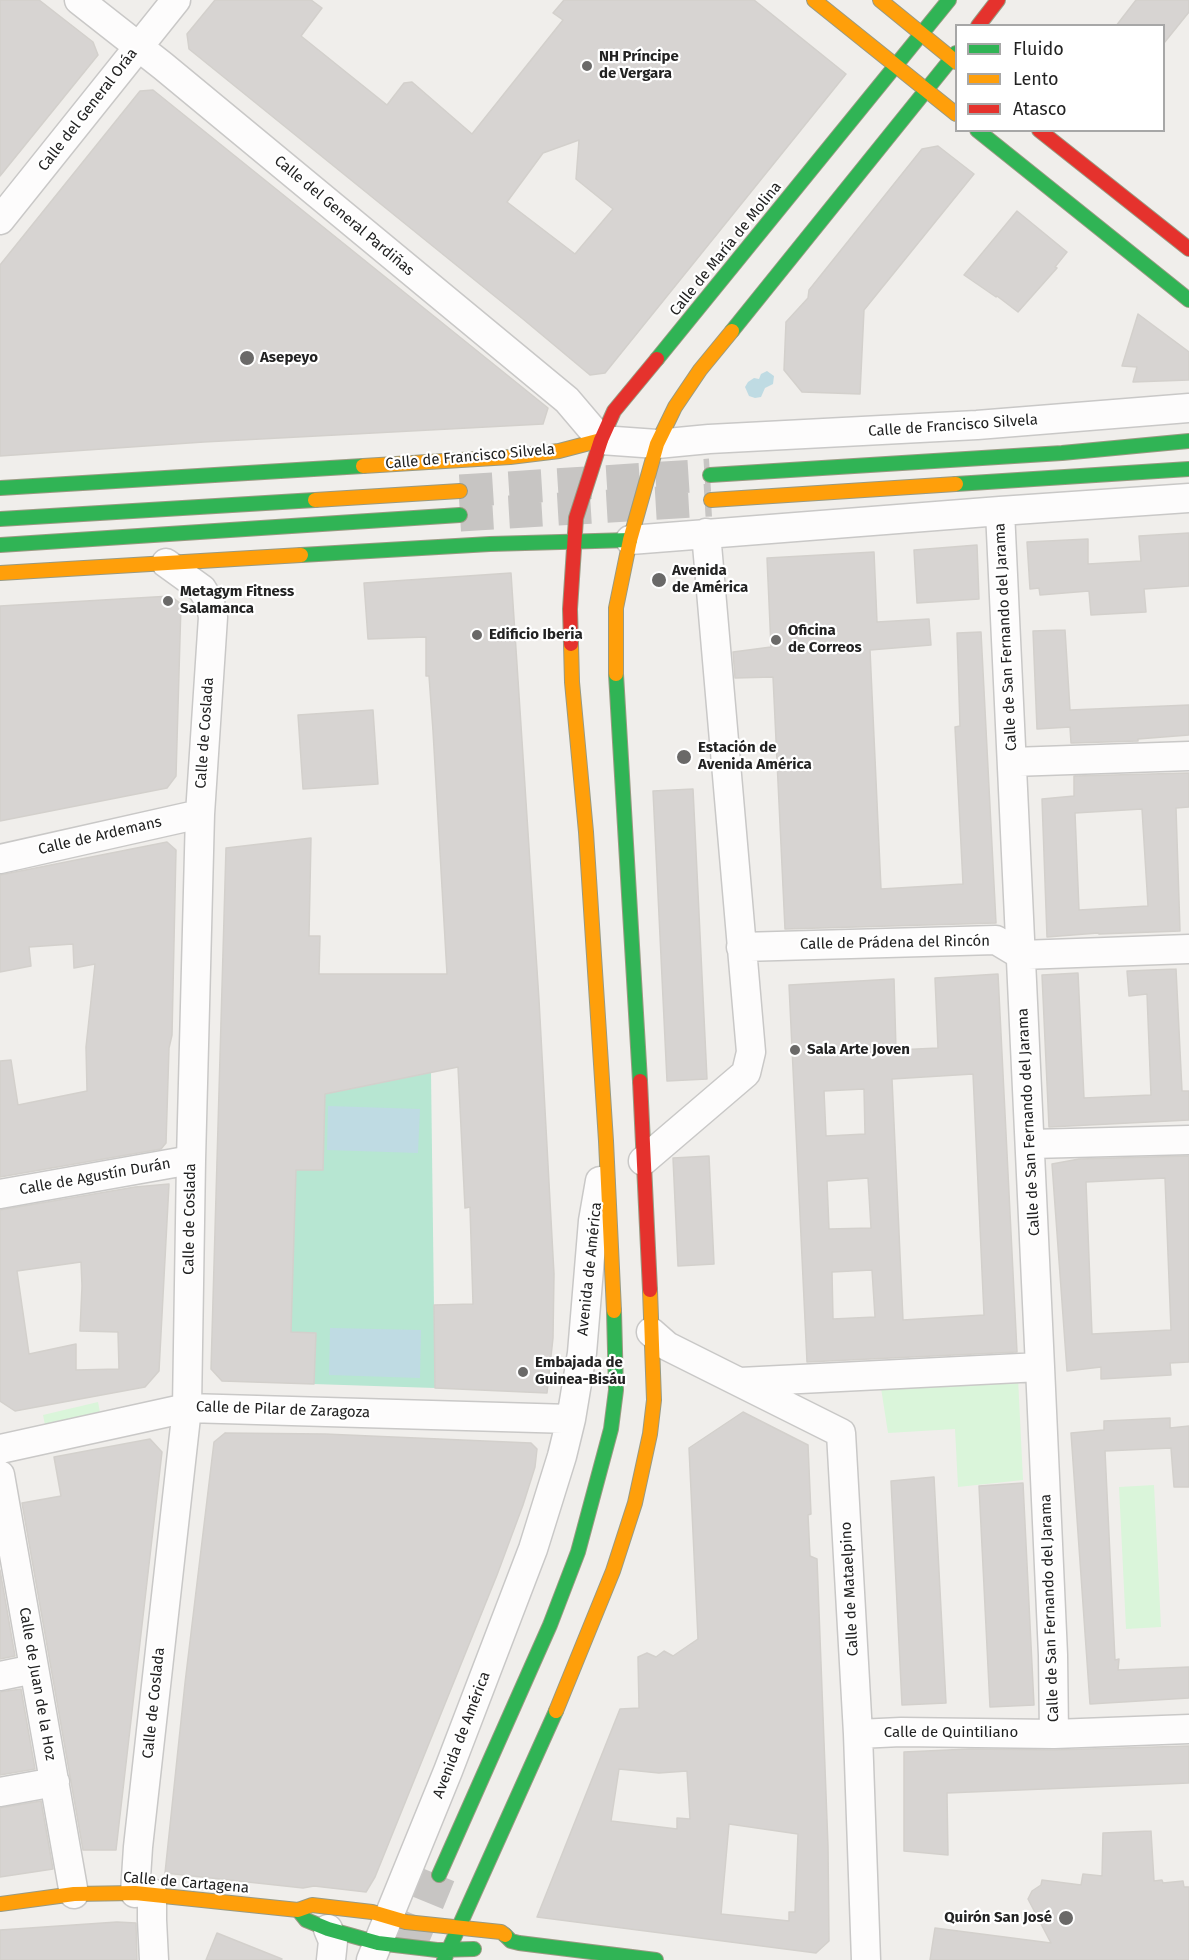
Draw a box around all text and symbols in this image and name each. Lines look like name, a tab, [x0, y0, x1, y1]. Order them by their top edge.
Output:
legend	[955, 24, 1165, 132]
text: Fluido	[1013, 38, 1064, 60]
street label: Calle del General Oráa	[34, 45, 142, 175]
place label: NH Príncipe de Vergara	[599, 48, 679, 83]
marker: NH Príncipe de Vergara	[580, 59, 594, 73]
text: Lento	[1013, 68, 1059, 90]
text: Atasco	[1013, 98, 1066, 120]
street label: Calle del General Pardiñas	[270, 152, 418, 280]
street label: Calle de María de Molina	[666, 178, 786, 320]
marker: Asepeyo	[238, 349, 256, 367]
place label: Asepeyo	[260, 349, 318, 367]
street label: Calle de Francisco Silvela	[868, 411, 1038, 441]
street label: Calle de Francisco Silvela	[385, 441, 555, 473]
street label: Calle de San Fernando del Jarama	[991, 523, 1021, 751]
place label: Avenida de América	[672, 562, 748, 597]
marker: Avenida de América	[650, 571, 668, 589]
place label: Metagym Fitness Salamanca	[180, 583, 294, 618]
marker: Metagym Fitness Salamanca	[161, 594, 175, 608]
place label: Oficina de Correos	[788, 622, 862, 657]
place label: Edificio Iberia	[489, 626, 583, 644]
marker: Edificio Iberia	[470, 628, 484, 642]
marker: Oficina de Correos	[769, 633, 783, 647]
street label: Calle de Coslada	[192, 677, 218, 789]
place label: Estación de Avenida América	[698, 739, 812, 774]
marker: Estación de Avenida América	[675, 748, 693, 766]
street label: Calle de Ardemans	[37, 813, 163, 859]
street label: Calle de Prádena del Rincón	[800, 932, 990, 954]
street label: Calle de San Fernando del Jarama	[1014, 1008, 1044, 1236]
place label: Sala Arte Joven	[807, 1041, 910, 1059]
marker: Sala Arte Joven	[788, 1043, 802, 1057]
street label: Calle de Agustín Durán	[18, 1155, 172, 1199]
street label: Calle de Coslada	[180, 1163, 200, 1275]
street label: Avenida de América	[574, 1201, 606, 1337]
place label: Embajada de Guinea-Bisáu	[535, 1354, 626, 1389]
marker: Embajada de Guinea-Bisáu	[516, 1365, 530, 1379]
street label: Calle de Pilar de Zaragoza	[196, 1398, 370, 1422]
street label: Calle de San Fernando del Jarama	[1037, 1494, 1063, 1722]
street label: Calle de Mataelpino	[837, 1521, 863, 1657]
street label: Calle de Juan de la Hoz	[15, 1606, 59, 1762]
street label: Calle de Coslada	[139, 1647, 169, 1759]
street label: Avenida de América	[430, 1669, 494, 1801]
street label: Calle de Quintiliano	[884, 1724, 1018, 1742]
street label: Calle de Cartagena	[122, 1869, 250, 1897]
place label: Quirón San José	[944, 1909, 1052, 1927]
marker: Quirón San José	[1057, 1909, 1075, 1927]

